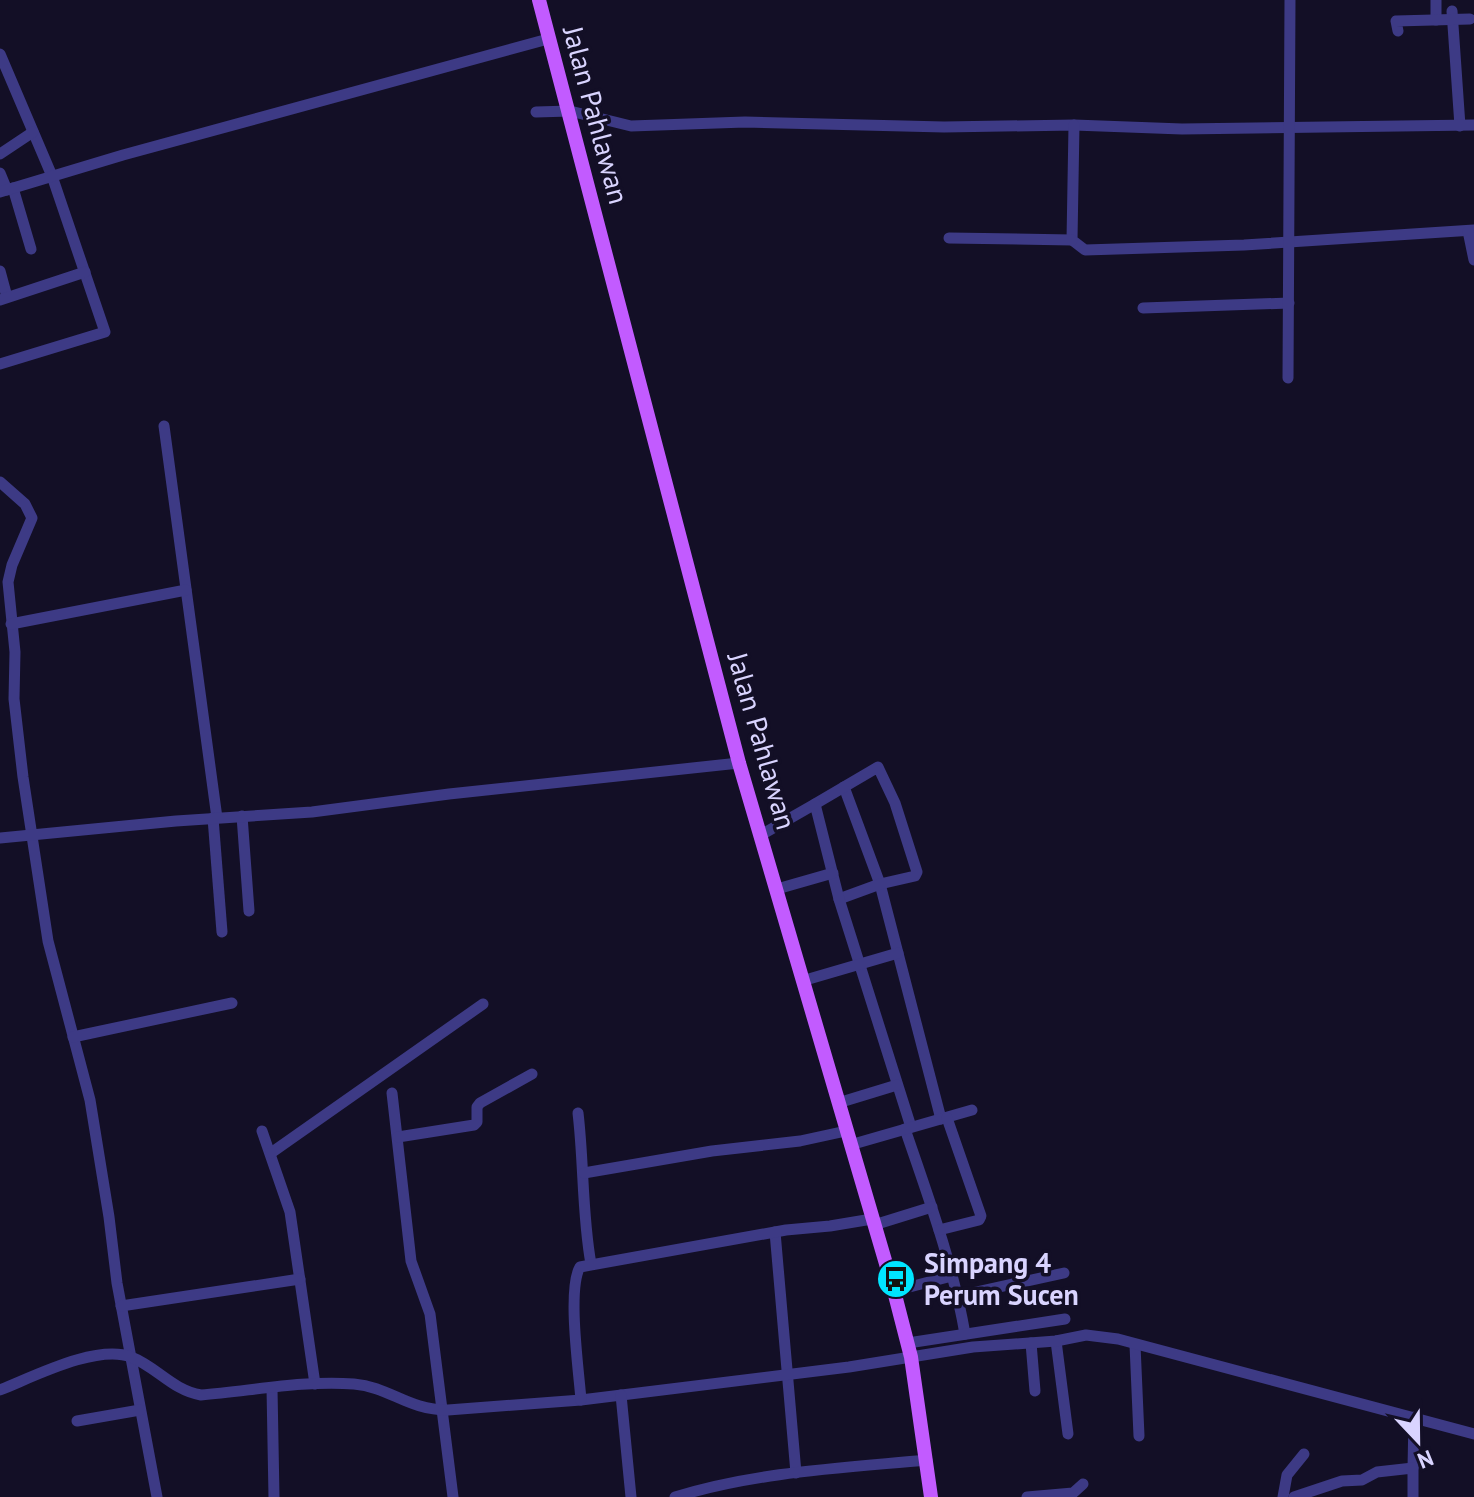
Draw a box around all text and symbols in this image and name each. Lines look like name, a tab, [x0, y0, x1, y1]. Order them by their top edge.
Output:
street label: Jalan Pahlawan	[555, 21, 638, 208]
street label: Jalan Pahlawan	[719, 647, 805, 834]
place label: Simpang 4 Perum Sucen	[924, 1244, 1079, 1313]
bus stop icon: Simpang 4 Perum Sucen	[875, 1258, 917, 1300]
north arrow	[1378, 1401, 1458, 1481]
text: N	[1414, 1444, 1437, 1475]

